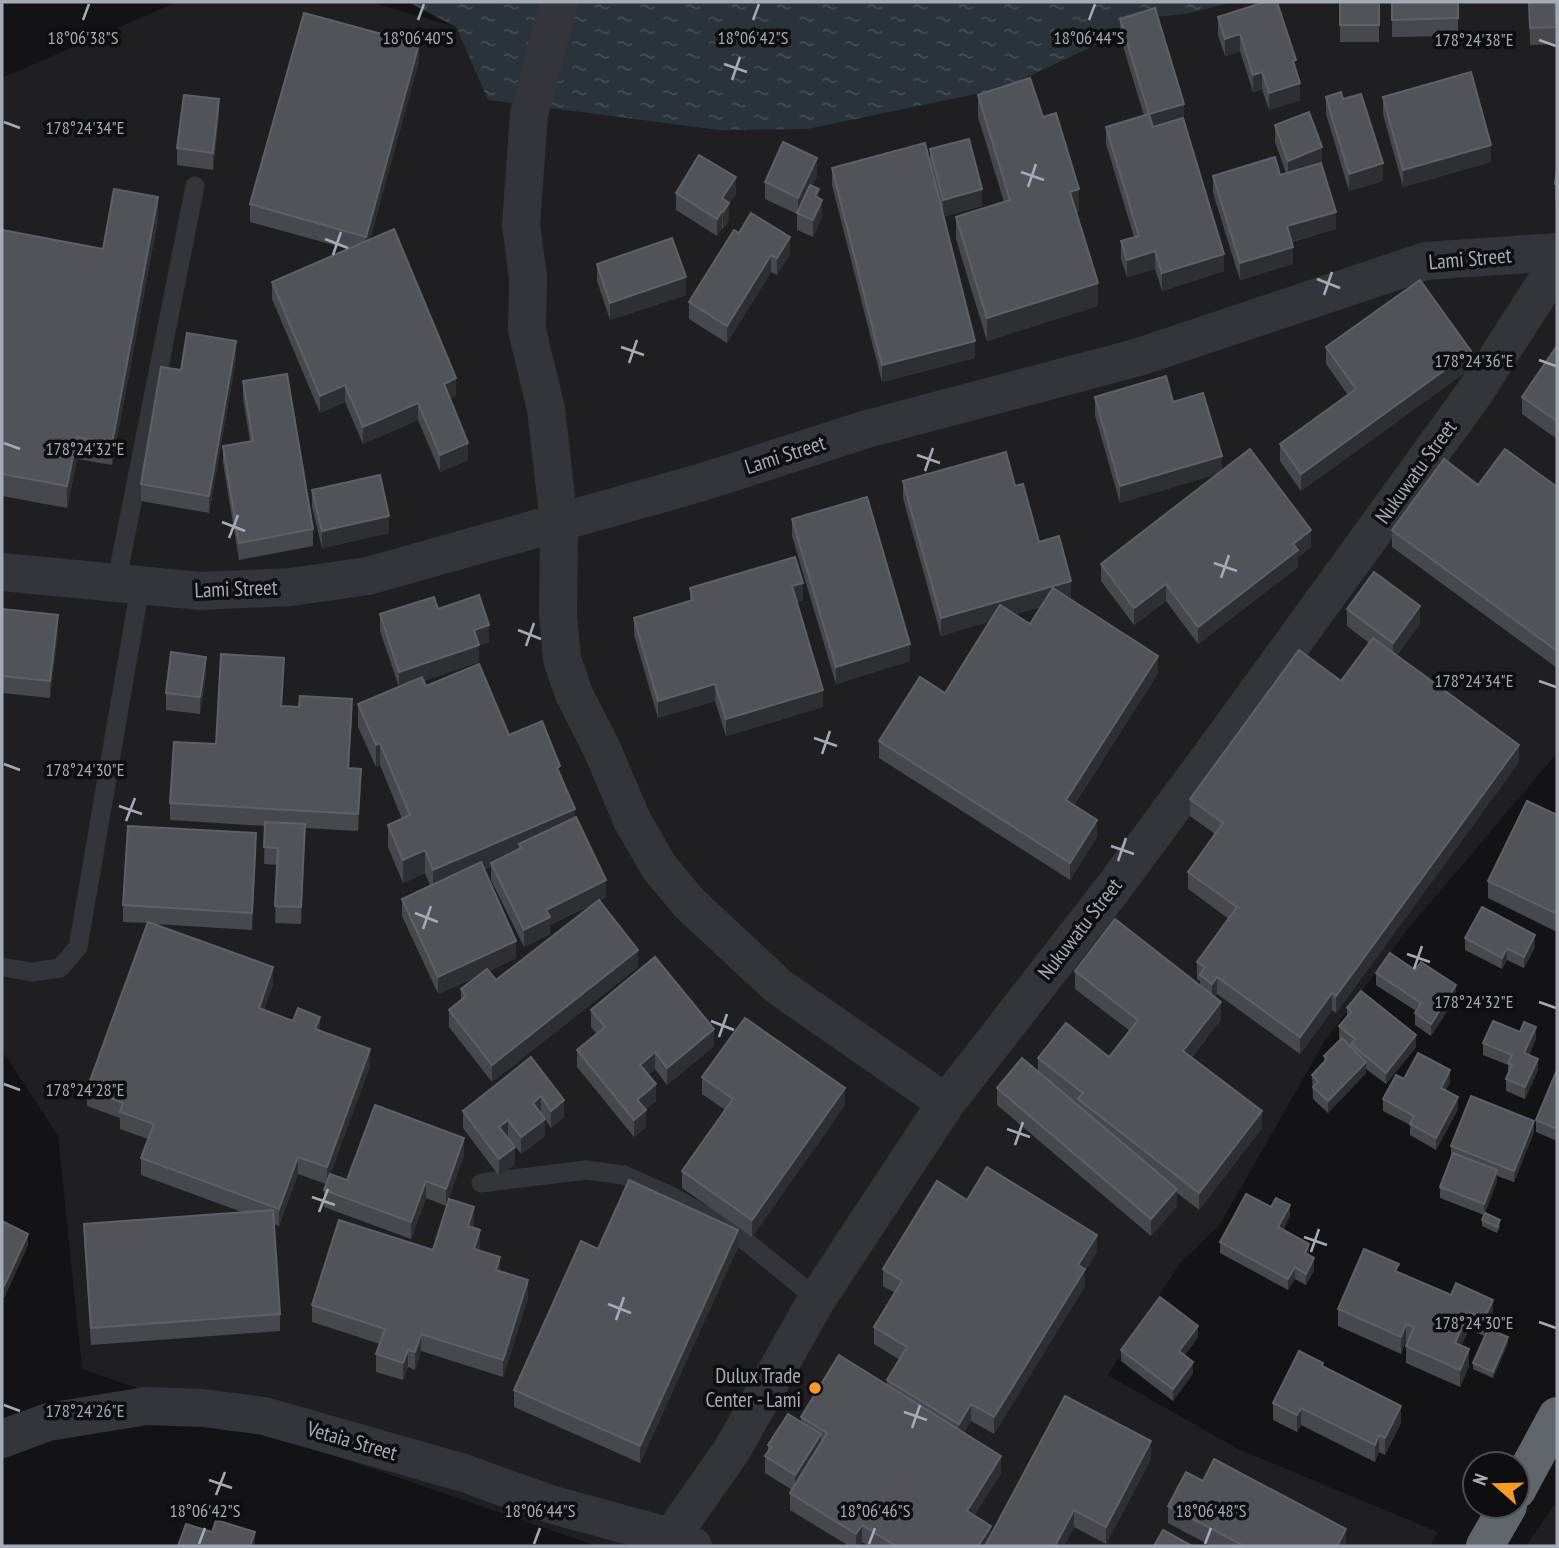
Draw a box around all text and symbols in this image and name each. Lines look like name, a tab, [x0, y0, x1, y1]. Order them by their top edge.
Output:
text: 18°06'38"S	[48, 26, 119, 49]
text: 18°06'40"S	[383, 26, 454, 49]
text: 18°06'42"S	[718, 26, 789, 49]
text: 18°06'44"S	[1054, 26, 1125, 49]
text: 178°24'38"E	[1435, 28, 1513, 51]
text: 178°24'34"E	[46, 116, 124, 139]
street label: Lami Street	[1427, 241, 1513, 276]
text: 178°24'36"E	[1435, 349, 1513, 372]
street label: Nukuwatu Street	[1369, 415, 1462, 529]
street label: Lami Street	[741, 429, 829, 480]
text: 178°24'32"E	[46, 437, 124, 460]
street label: Lami Street	[194, 574, 278, 603]
text: 178°24'34"E	[1435, 669, 1513, 692]
text: 178°24'30"E	[46, 758, 124, 781]
street label: Nukuwatu Street	[1032, 872, 1128, 985]
text: 178°24'32"E	[1435, 990, 1513, 1013]
text: 178°24'28"E	[46, 1078, 124, 1101]
text: 178°24'30"E	[1435, 1311, 1513, 1334]
place label: Dulux Trade Center - Lami	[706, 1362, 801, 1413]
marker: Dulux Trade Center - Lami	[807, 1380, 823, 1396]
text: 178°24'26"E	[46, 1399, 124, 1422]
street label: Vetaia Street	[303, 1415, 400, 1466]
north arrow	[1461, 1450, 1531, 1520]
text: N	[1467, 1470, 1493, 1488]
text: 18°06'42"S	[170, 1499, 241, 1522]
text: 18°06'44"S	[505, 1499, 576, 1522]
text: 18°06'46"S	[840, 1499, 911, 1522]
text: 18°06'48"S	[1176, 1499, 1247, 1522]

